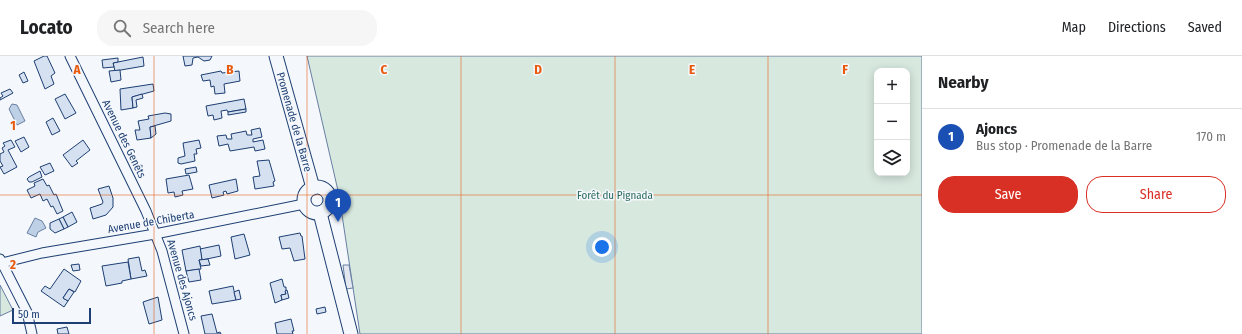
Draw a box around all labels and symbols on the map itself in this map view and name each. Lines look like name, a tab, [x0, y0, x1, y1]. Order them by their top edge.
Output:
text: A	[72, 62, 81, 77]
text: B	[226, 62, 234, 77]
text: C	[381, 62, 388, 77]
text: D	[534, 62, 542, 77]
text: E	[689, 62, 695, 77]
text: F	[842, 62, 848, 77]
street label: Promenade de la Barre	[274, 71, 314, 173]
street label: Avenue des Genêts	[99, 98, 149, 181]
text: 1	[10, 118, 16, 133]
pin: 1	[325, 189, 351, 222]
park label: Forêt du Pignada	[577, 189, 653, 202]
street label: Avenue de Chiberta	[107, 208, 195, 236]
your location	[592, 237, 612, 257]
street label: Avenue des Ajoncs	[164, 238, 200, 322]
text: 2	[9, 257, 16, 272]
scale bar	[12, 306, 91, 325]

